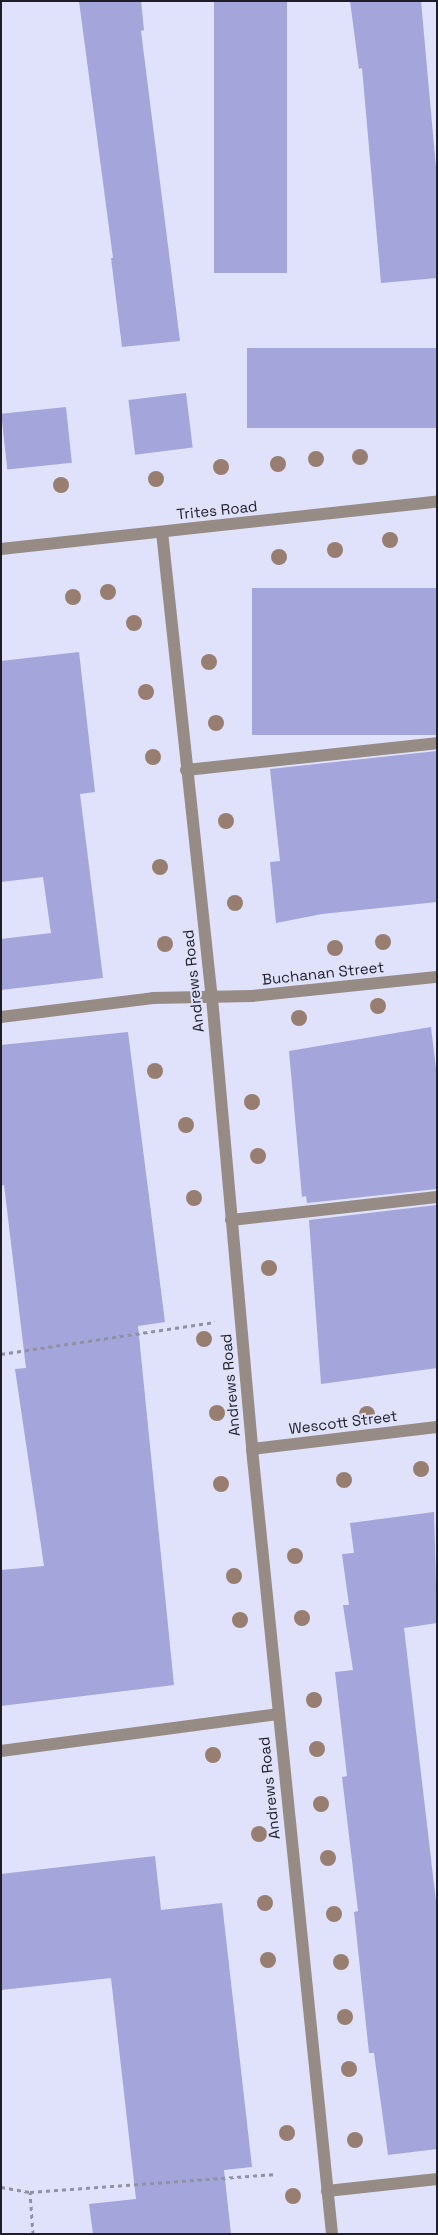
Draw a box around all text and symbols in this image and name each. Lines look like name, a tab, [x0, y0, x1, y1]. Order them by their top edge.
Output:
street label: Trites Road	[176, 497, 258, 523]
street label: Andrews Road	[179, 929, 207, 1033]
street label: Buchanan Street	[261, 958, 385, 988]
street label: Andrews Road	[217, 1333, 243, 1437]
street label: Wescott Street	[288, 1406, 398, 1438]
street label: Andrews Road	[255, 1736, 283, 1840]

